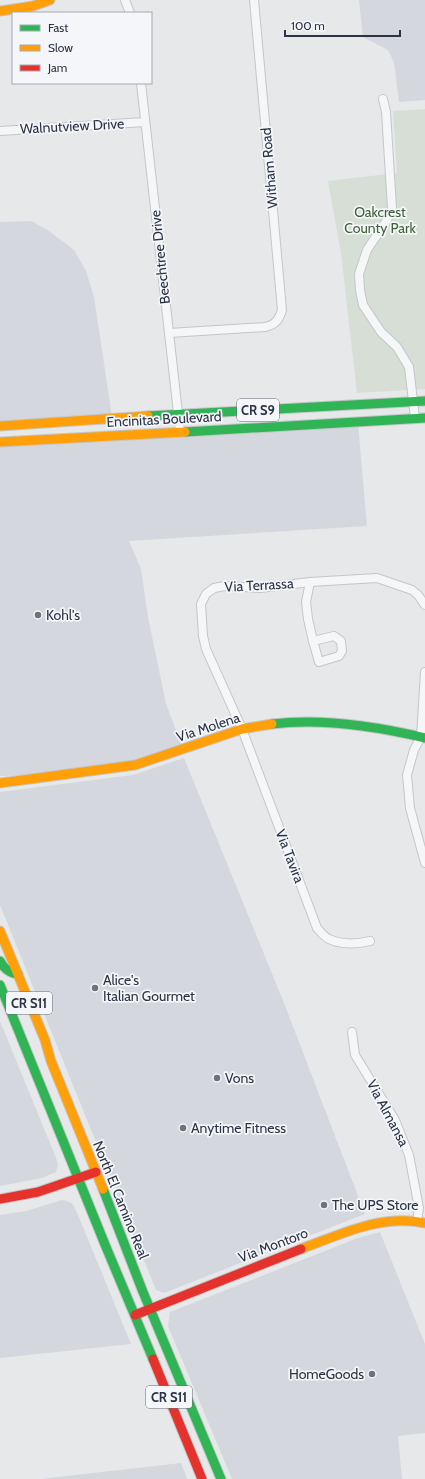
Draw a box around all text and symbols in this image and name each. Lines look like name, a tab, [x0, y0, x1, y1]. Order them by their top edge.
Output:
legend	[12, 12, 152, 84]
scale bar	[285, 12, 400, 38]
text: 100 m	[291, 18, 325, 33]
text: Fast	[48, 20, 68, 35]
text: Slow	[48, 40, 73, 55]
text: Jam	[47, 60, 67, 75]
street label: Walnutview Drive	[19, 114, 125, 138]
street label: Witham Road	[257, 127, 281, 209]
park label: Oakcrest County Park	[344, 203, 416, 237]
street label: Beechtree Drive	[146, 209, 174, 305]
road number: CR S9	[237, 399, 279, 421]
street label: Encinitas Boulevard	[106, 407, 222, 431]
street label: Via Terrassa	[224, 574, 294, 596]
place label: Kohl's	[46, 606, 80, 624]
marker: Kohl's	[33, 610, 43, 620]
street label: Via Molena	[174, 708, 242, 746]
street label: Via Tavira	[272, 827, 309, 886]
place label: Alice's Italian Gourmet	[103, 971, 195, 1005]
marker: Alice's Italian Gourmet	[90, 983, 100, 993]
road number: CR S11	[6, 992, 52, 1014]
place label: Vons	[225, 1069, 254, 1087]
marker: Vons	[212, 1073, 222, 1083]
street label: Via Almansa	[363, 1076, 413, 1150]
place label: Anytime Fitness	[191, 1119, 286, 1137]
marker: Anytime Fitness	[178, 1123, 188, 1133]
street label: North El Camino Real	[89, 1138, 153, 1262]
place label: The UPS Store	[332, 1196, 419, 1214]
marker: The UPS Store	[319, 1200, 329, 1210]
street label: Via Montoro	[236, 1223, 311, 1266]
place label: HomeGoods	[289, 1365, 364, 1383]
marker: HomeGoods	[367, 1369, 377, 1379]
road number: CR S11	[146, 1386, 192, 1408]

